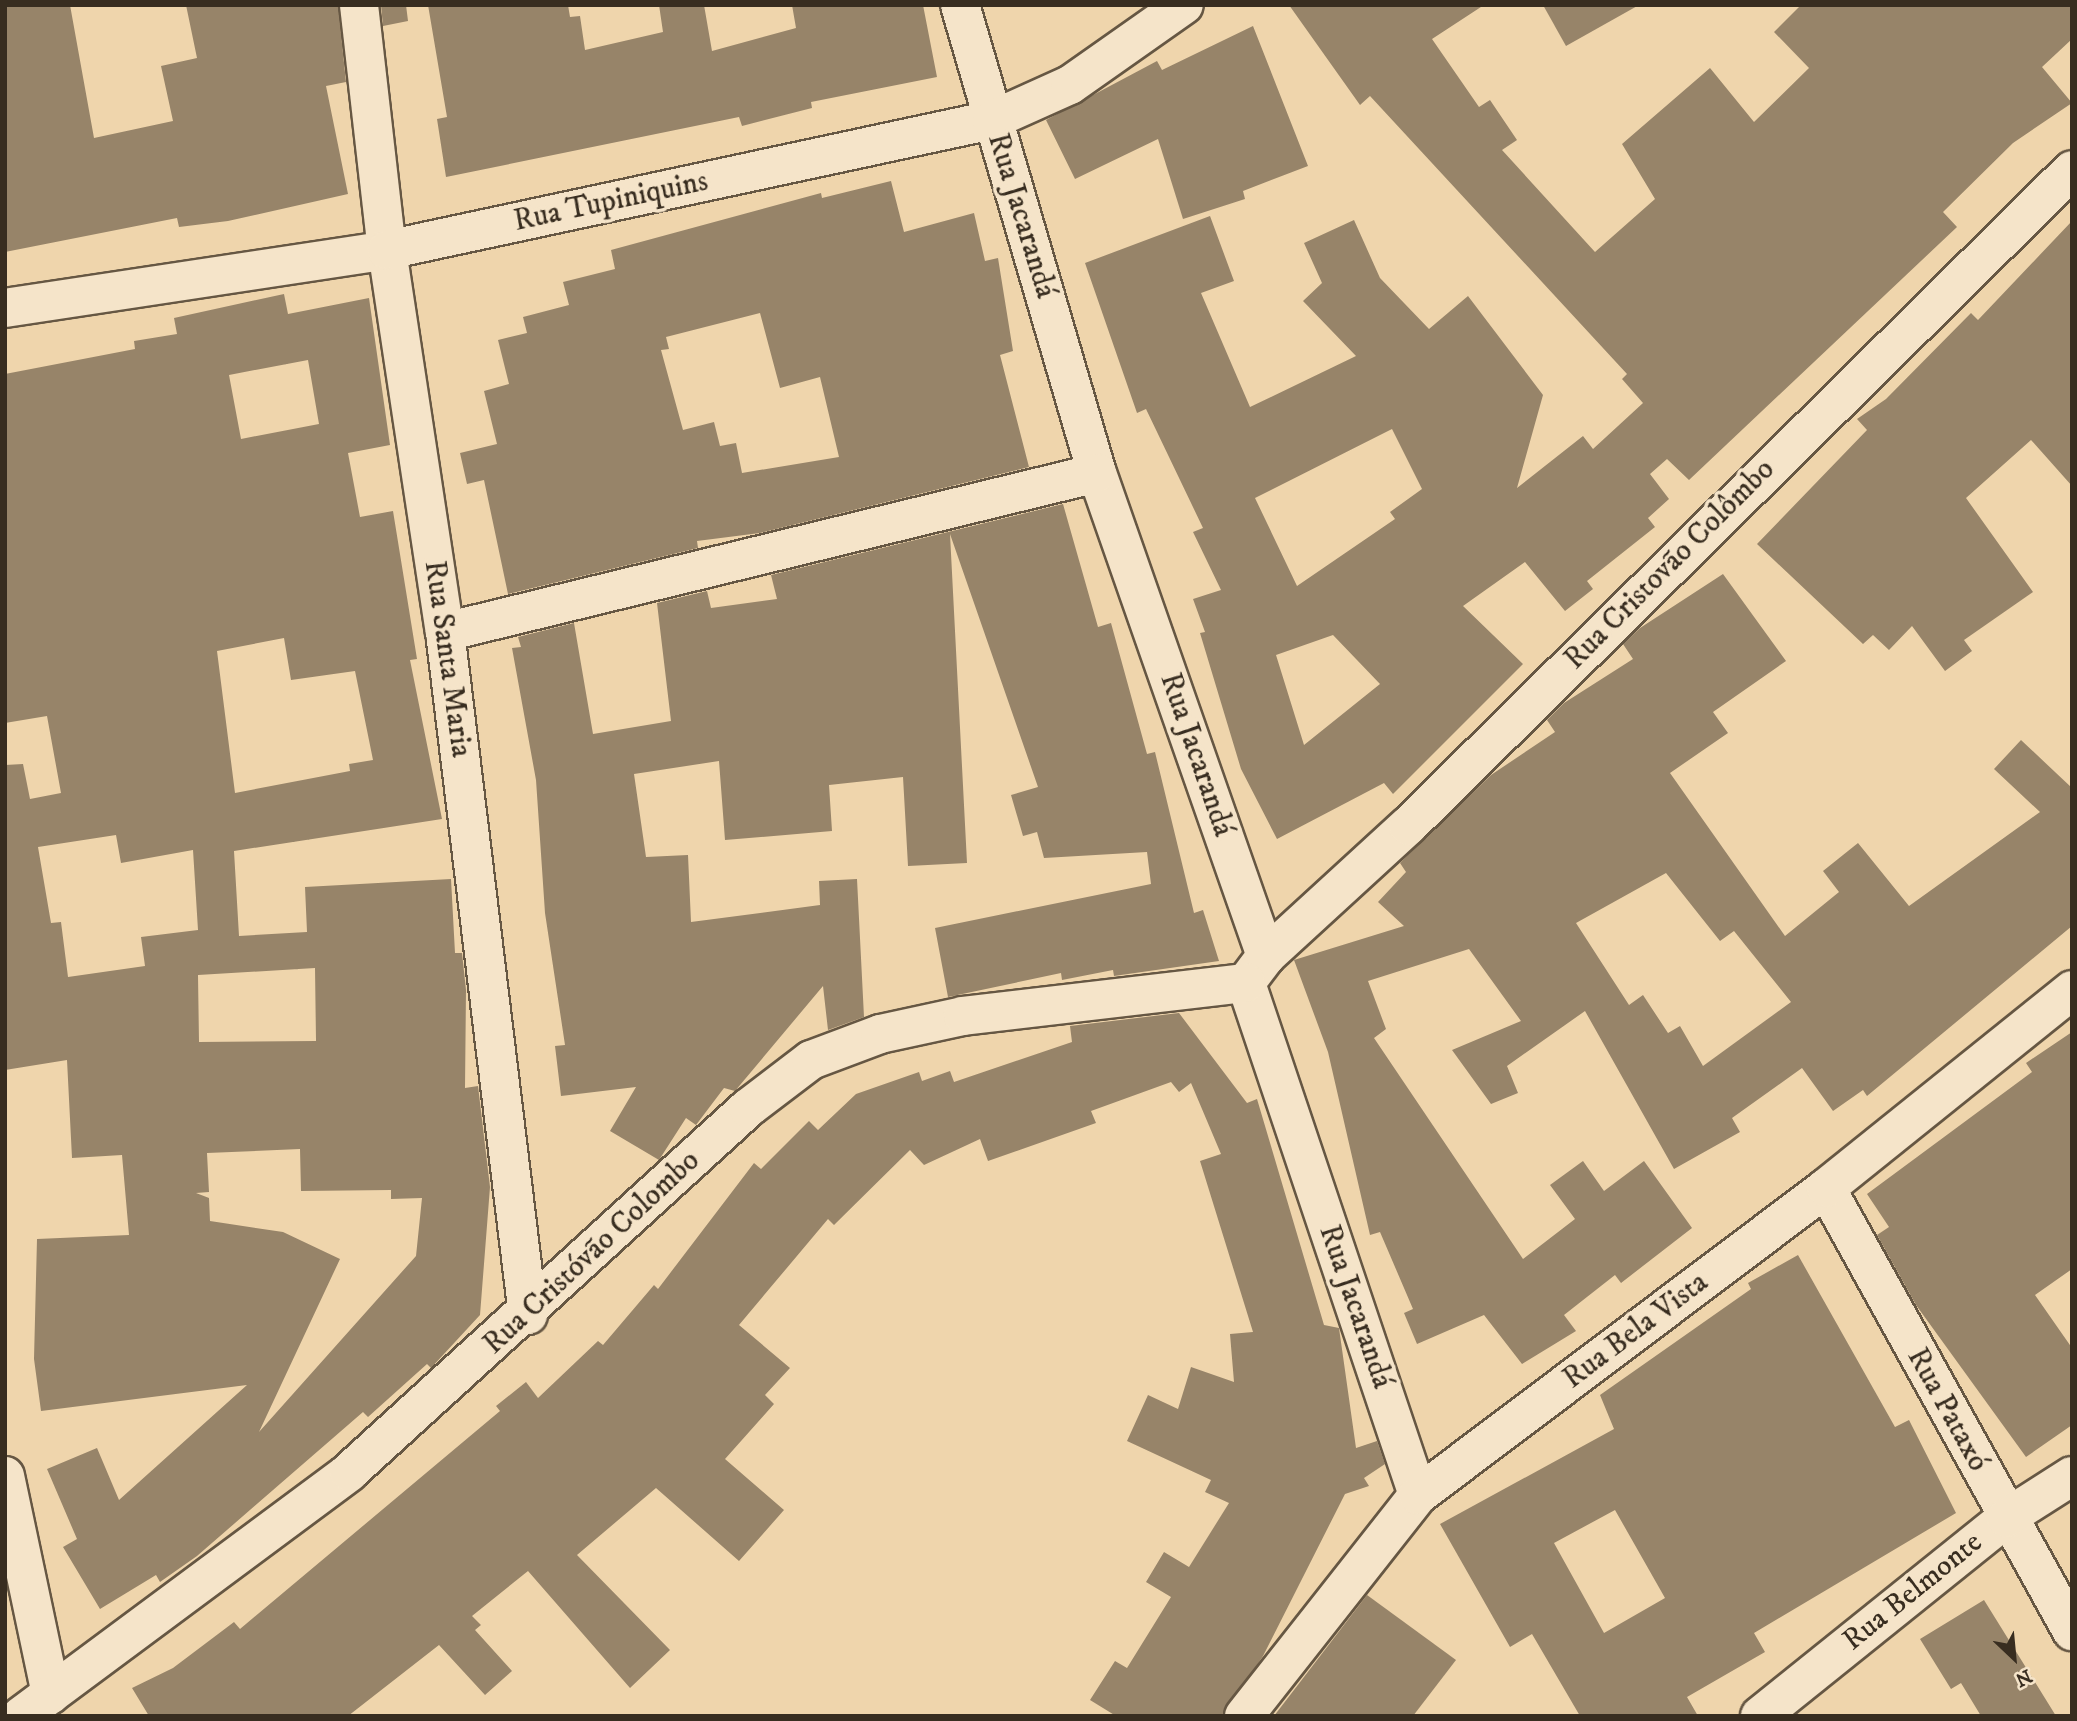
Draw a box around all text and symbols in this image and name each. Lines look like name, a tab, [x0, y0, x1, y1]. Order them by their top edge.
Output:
street label: Rua Jacarandá	[979, 129, 1063, 303]
street label: Rua Tupiniquins	[511, 164, 711, 240]
street label: Rua Cristovão Colômbo	[1557, 452, 1783, 678]
street label: Rua Santa Maria	[415, 558, 479, 760]
street label: Rua Jacarandá	[1151, 668, 1241, 842]
street label: Rua Cristóvão Colombo	[476, 1144, 708, 1362]
street label: Rua Jacarandá	[1310, 1220, 1400, 1394]
street label: Rua Bela Vista	[1556, 1265, 1716, 1397]
street label: Rua Pataxó	[1898, 1342, 1996, 1478]
street label: Rua Belmonte	[1836, 1525, 1990, 1659]
north arrow	[1979, 1623, 2049, 1693]
text: N	[2011, 1664, 2035, 1691]

